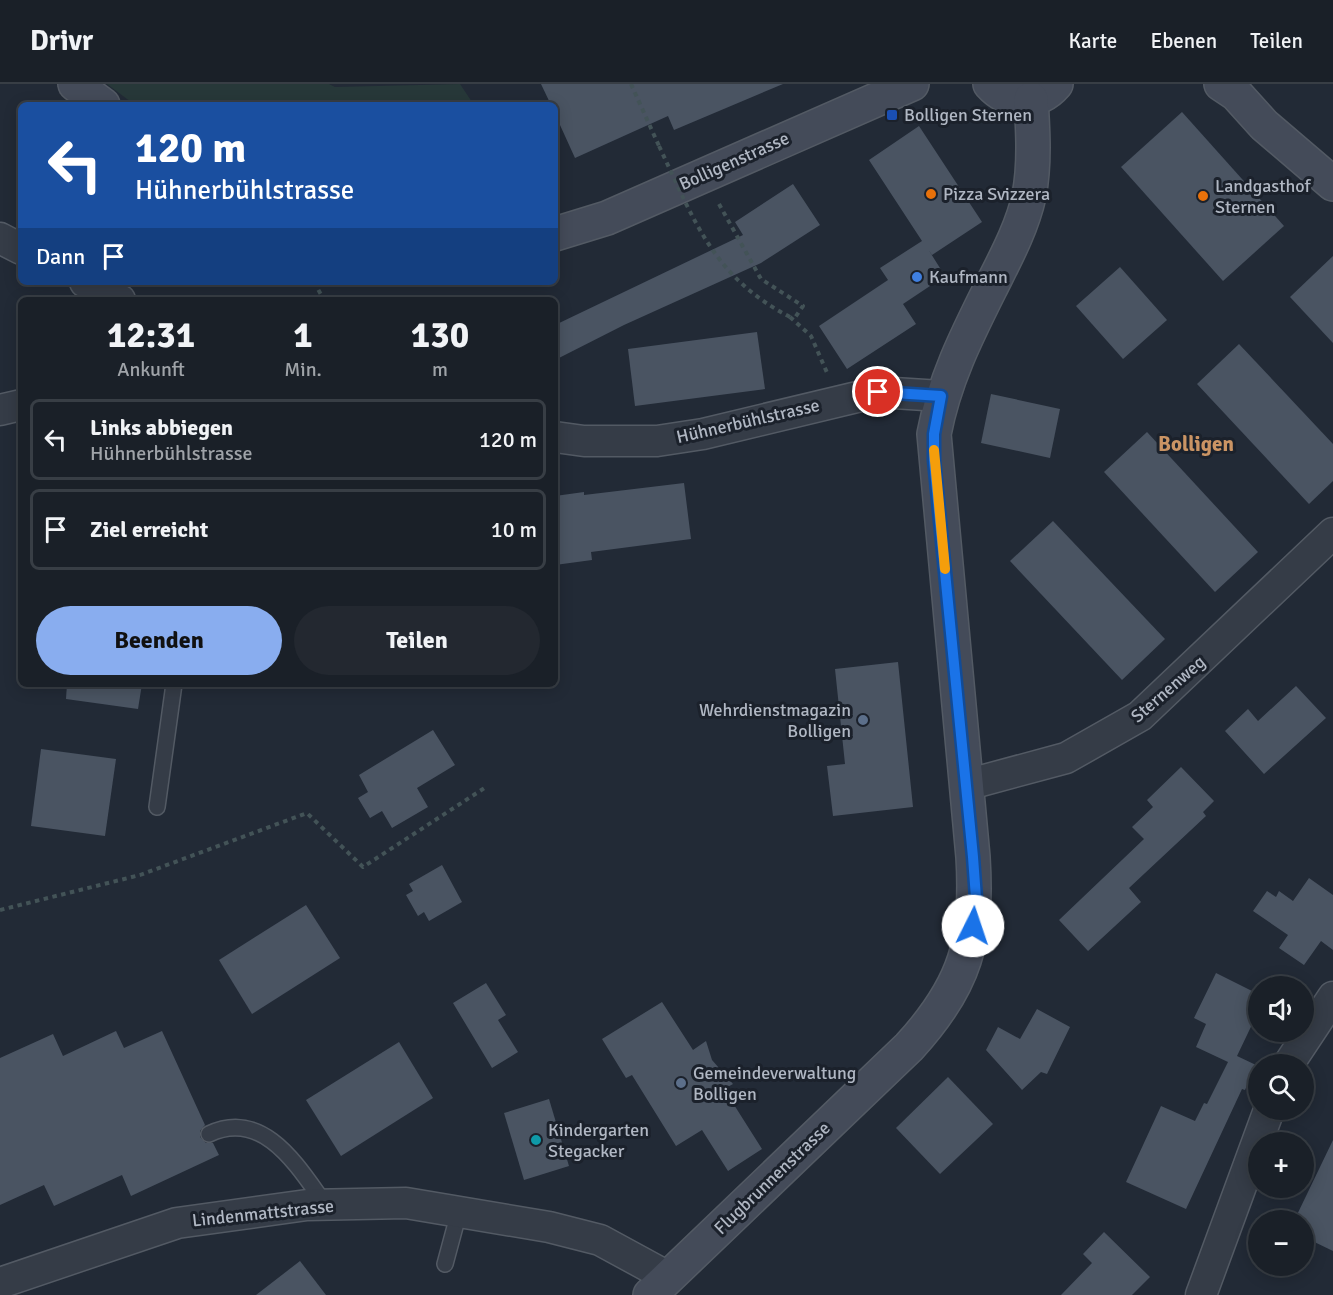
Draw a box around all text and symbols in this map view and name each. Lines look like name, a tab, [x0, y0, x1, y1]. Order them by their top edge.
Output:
text: Drivr	[30, 24, 93, 58]
text: Karte	[1068, 28, 1117, 54]
text: Ebenen	[1150, 28, 1217, 54]
text: Teilen	[1250, 28, 1303, 54]
place label: Bolligen Sternen	[904, 104, 1032, 126]
marker: Bolligen Sternen	[885, 108, 899, 122]
text: 120 m	[135, 123, 246, 174]
icon: left	[36, 126, 114, 204]
street label: Bolligenstrasse	[675, 127, 793, 195]
text: Hühnerbühlstrasse	[135, 174, 354, 207]
place label: Landgasthof Sternen	[1215, 175, 1312, 218]
place label: Pizza Svizzera	[943, 183, 1050, 205]
marker: Pizza Svizzera	[924, 187, 938, 201]
marker: Landgasthof Sternen	[1196, 189, 1210, 203]
icon: arrive	[97, 240, 130, 273]
text: Dann	[36, 243, 85, 270]
place label: Kaufmann	[929, 266, 1008, 288]
marker: Kaufmann	[910, 270, 924, 284]
text: 12:31	[107, 313, 195, 358]
text: 1	[293, 313, 313, 358]
text: 130	[411, 313, 469, 358]
text: Ankunft	[117, 357, 185, 382]
text: Min.	[284, 357, 322, 382]
text: m	[432, 357, 448, 382]
pin	[852, 366, 903, 417]
icon: arrive	[861, 375, 894, 408]
street label: Hühnerbühlstrasse	[674, 394, 822, 448]
text: Links abbiegen	[90, 414, 233, 441]
icon: left	[39, 423, 72, 456]
text: 120 m	[479, 426, 537, 453]
district label: Bolligen	[1158, 431, 1234, 457]
text: Hühnerbühlstrasse	[90, 441, 252, 466]
icon: arrive	[39, 513, 72, 546]
text: Ziel erreicht	[90, 516, 208, 543]
text: 10 m	[491, 516, 537, 543]
button: Beenden	[36, 606, 282, 675]
button: Teilen	[294, 606, 540, 675]
street label: Sternenweg	[1126, 651, 1210, 727]
place label: Wehrdienstmagazin Bolligen	[699, 699, 851, 742]
marker: Wehrdienstmagazin Bolligen	[856, 713, 870, 727]
position arrow	[941, 894, 1005, 958]
map controls	[1248, 976, 1314, 1276]
button: sound	[1248, 976, 1314, 1042]
button: search	[1248, 1054, 1314, 1120]
place label: Gemeindeverwaltung Bolligen	[693, 1062, 856, 1105]
marker: Gemeindeverwaltung Bolligen	[674, 1076, 688, 1090]
street label: Flugbrunnenstrasse	[709, 1117, 835, 1239]
place label: Kindergarten Stegacker	[548, 1119, 649, 1162]
button: +	[1248, 1132, 1314, 1198]
marker: Kindergarten Stegacker	[529, 1133, 543, 1147]
street label: Lindenmattstrasse	[191, 1195, 335, 1231]
button: −	[1248, 1210, 1314, 1276]

